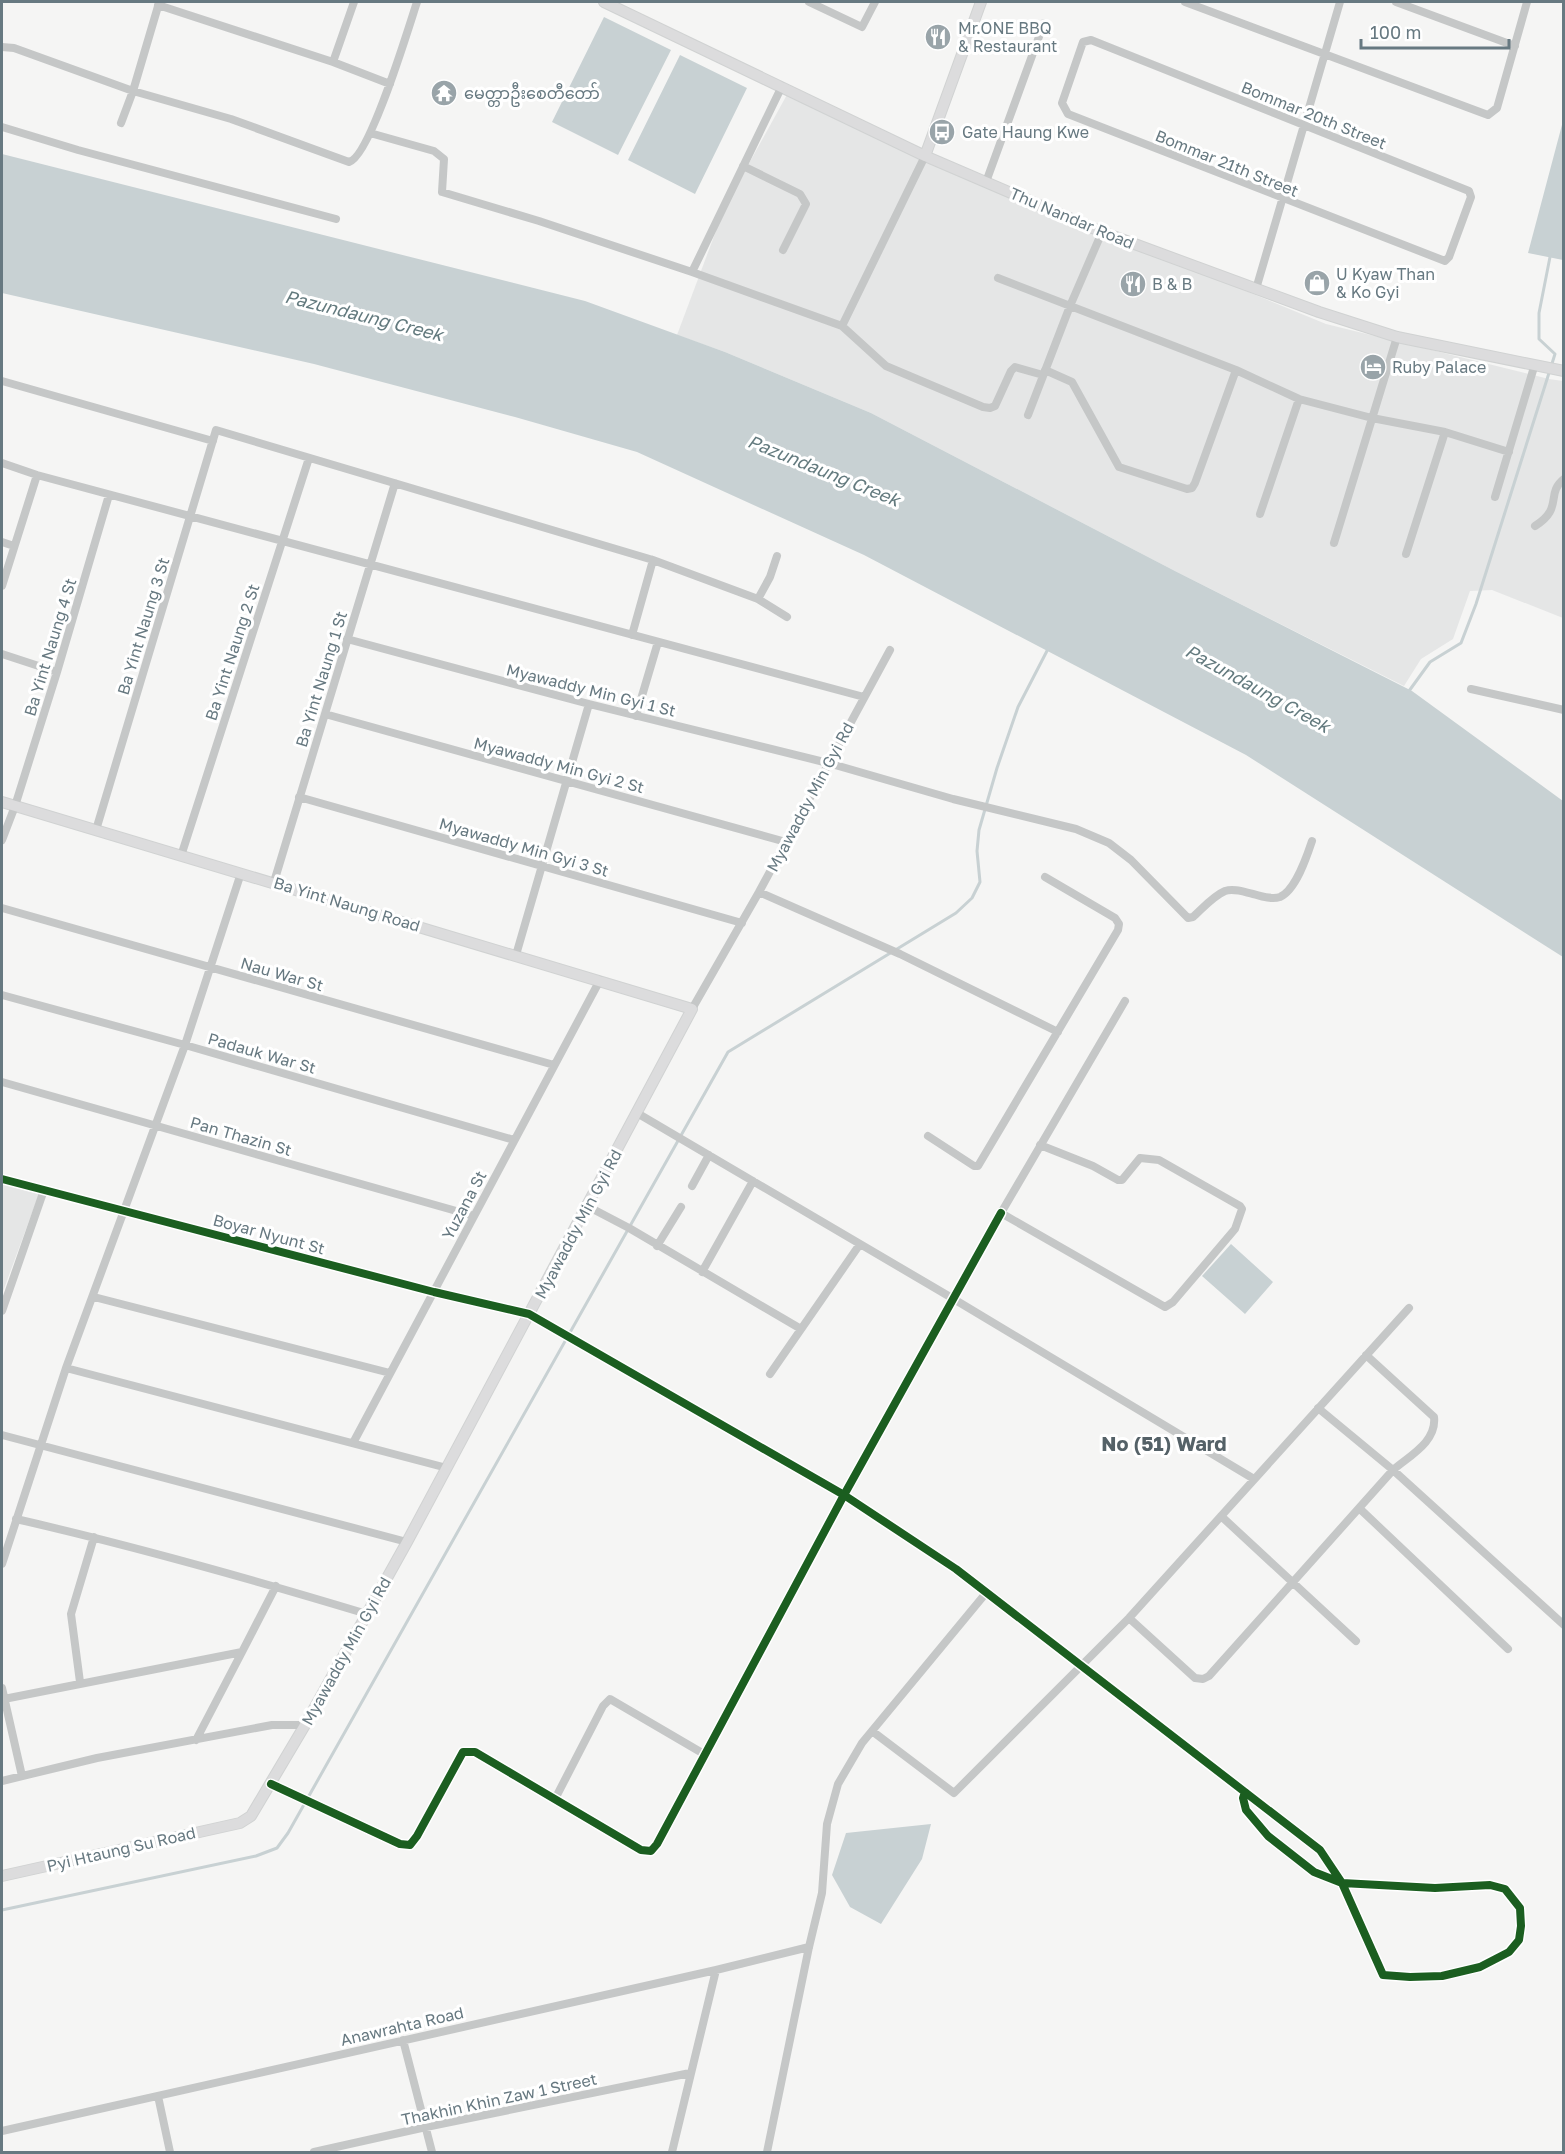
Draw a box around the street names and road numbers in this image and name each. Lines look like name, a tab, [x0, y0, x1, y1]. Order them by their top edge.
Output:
street label: Bommar 20th Street	[1239, 77, 1389, 153]
street label: Bommar 21th Street	[1153, 125, 1301, 201]
street label: Thu Nandar Road	[1007, 183, 1137, 253]
street label: Ba Yint Naung 3 St	[113, 555, 173, 697]
street label: Ba Yint Naung 4 St	[20, 576, 80, 718]
street label: Ba Yint Naung 2 St	[200, 581, 264, 723]
street label: Ba Yint Naung 1 St	[291, 609, 351, 749]
street label: Myawaddy Min Gyi 1 St	[504, 659, 678, 721]
street label: Myawaddy Min Gyi Rd	[762, 719, 858, 875]
street label: Myawaddy Min Gyi 2 St	[472, 733, 646, 797]
street label: Myawaddy Min Gyi 3 St	[437, 813, 611, 881]
street label: Ba Yint Naung Road	[271, 872, 423, 936]
street label: Nau War St	[238, 953, 326, 995]
street label: Padauk War St	[206, 1028, 318, 1078]
street label: Pan Thazin St	[188, 1112, 294, 1160]
street label: Myawaddy Min Gyi Rd	[530, 1146, 626, 1302]
street label: Yuzana St	[437, 1167, 491, 1243]
street label: Boyar Nyunt St	[211, 1209, 327, 1259]
street label: Myawaddy Min Gyi Rd	[297, 1573, 395, 1729]
street label: Pyi Htaung Su Road	[45, 1822, 197, 1876]
street label: Anawrahta Road	[338, 2002, 466, 2050]
street label: Thakhin Khin Zaw 1 Street	[399, 2068, 599, 2130]

